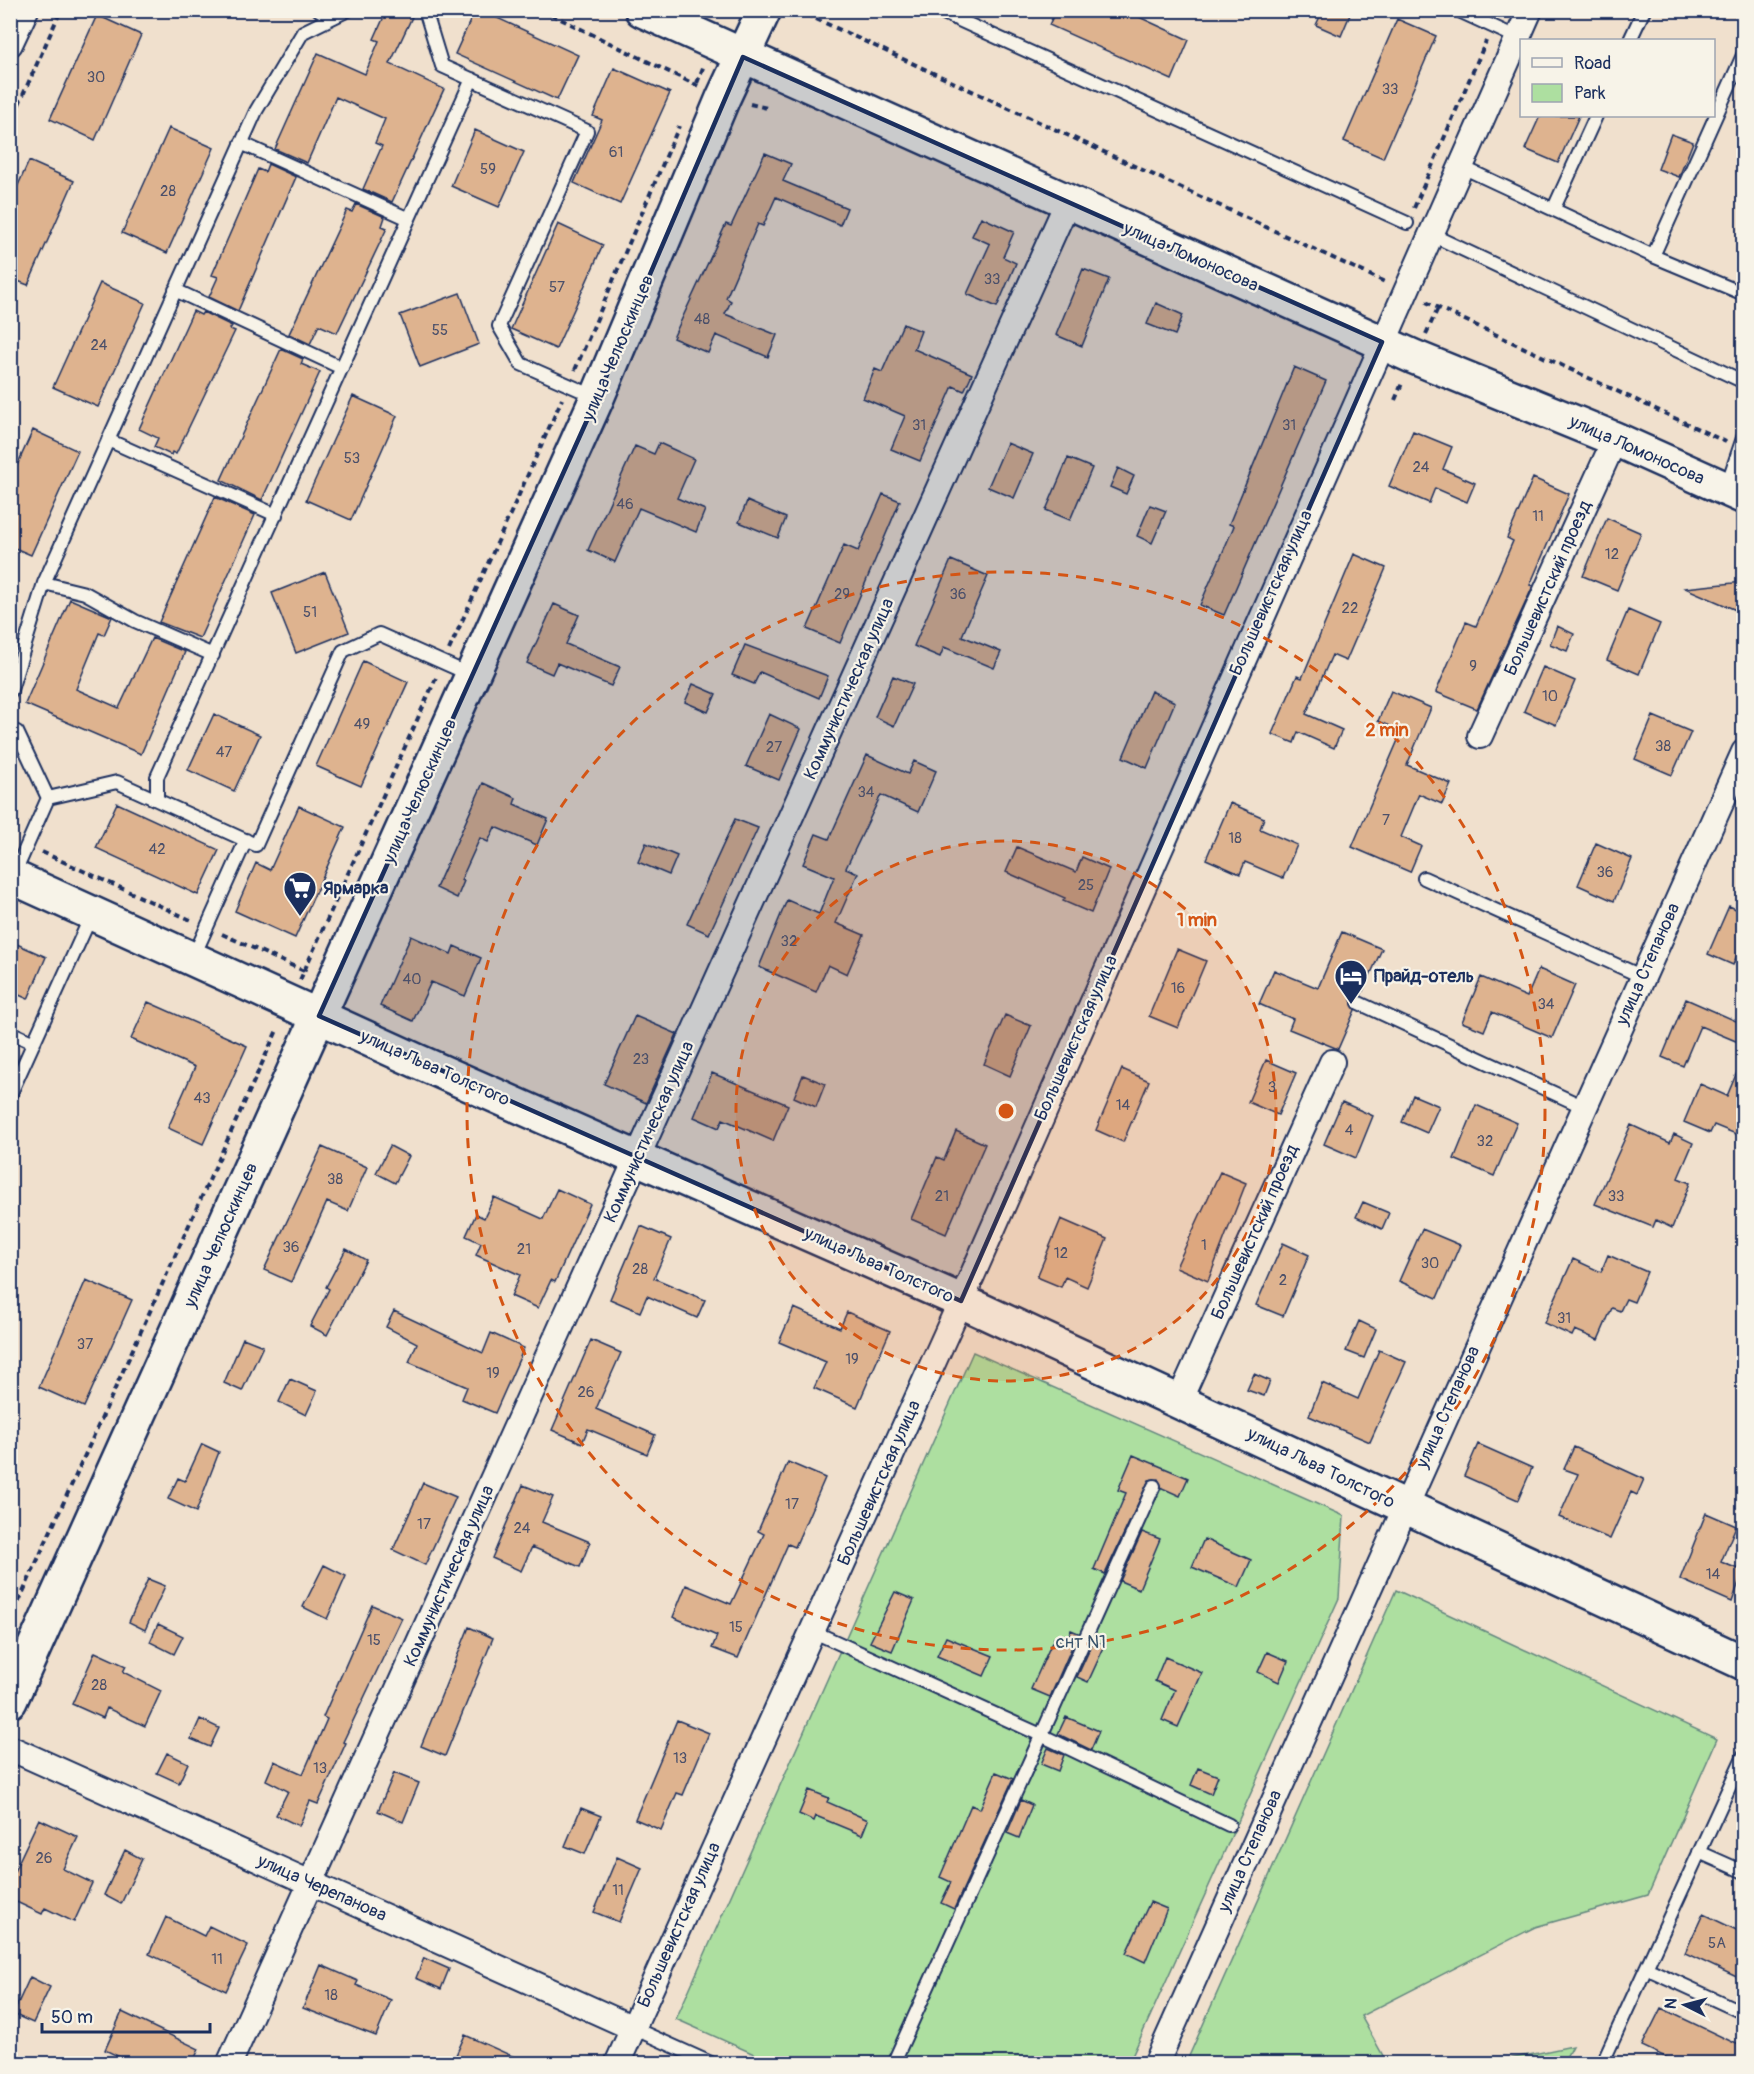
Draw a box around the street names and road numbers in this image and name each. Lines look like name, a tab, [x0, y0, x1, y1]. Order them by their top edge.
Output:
street label: улица Ломоносова	[1119, 217, 1262, 297]
street label: улица Челюскинцев	[576, 272, 659, 425]
street label: улица Ломоносова	[1565, 410, 1708, 490]
street label: Большевистский проезд	[1499, 497, 1597, 679]
street label: Большевистская улица	[1224, 507, 1318, 679]
street label: Коммунистическая улица	[799, 595, 899, 783]
street label: улица Челюскинцев	[377, 715, 462, 868]
street label: улица Степанова	[1610, 899, 1685, 1029]
street label: Большевистская улица	[1029, 952, 1123, 1124]
street label: улица Льва Толстого	[356, 1024, 514, 1111]
street label: Коммунистическая улица	[599, 1038, 699, 1226]
street label: Большевистский проезд	[1206, 1141, 1304, 1323]
street label: улица Челюскинцев	[178, 1159, 263, 1312]
street label: улица Льва Толстого	[800, 1221, 958, 1308]
street label: улица Степанова	[1410, 1342, 1485, 1472]
street label: Большевистская улица	[832, 1397, 926, 1569]
street label: улица Льва Толстого	[1243, 1422, 1399, 1514]
street label: Коммунистическая улица	[399, 1482, 499, 1670]
street label: улица Степанова	[1212, 1786, 1287, 1916]
street label: Большевистская улица	[632, 1839, 726, 2011]
street label: улица Черепанова	[253, 1849, 390, 1927]

